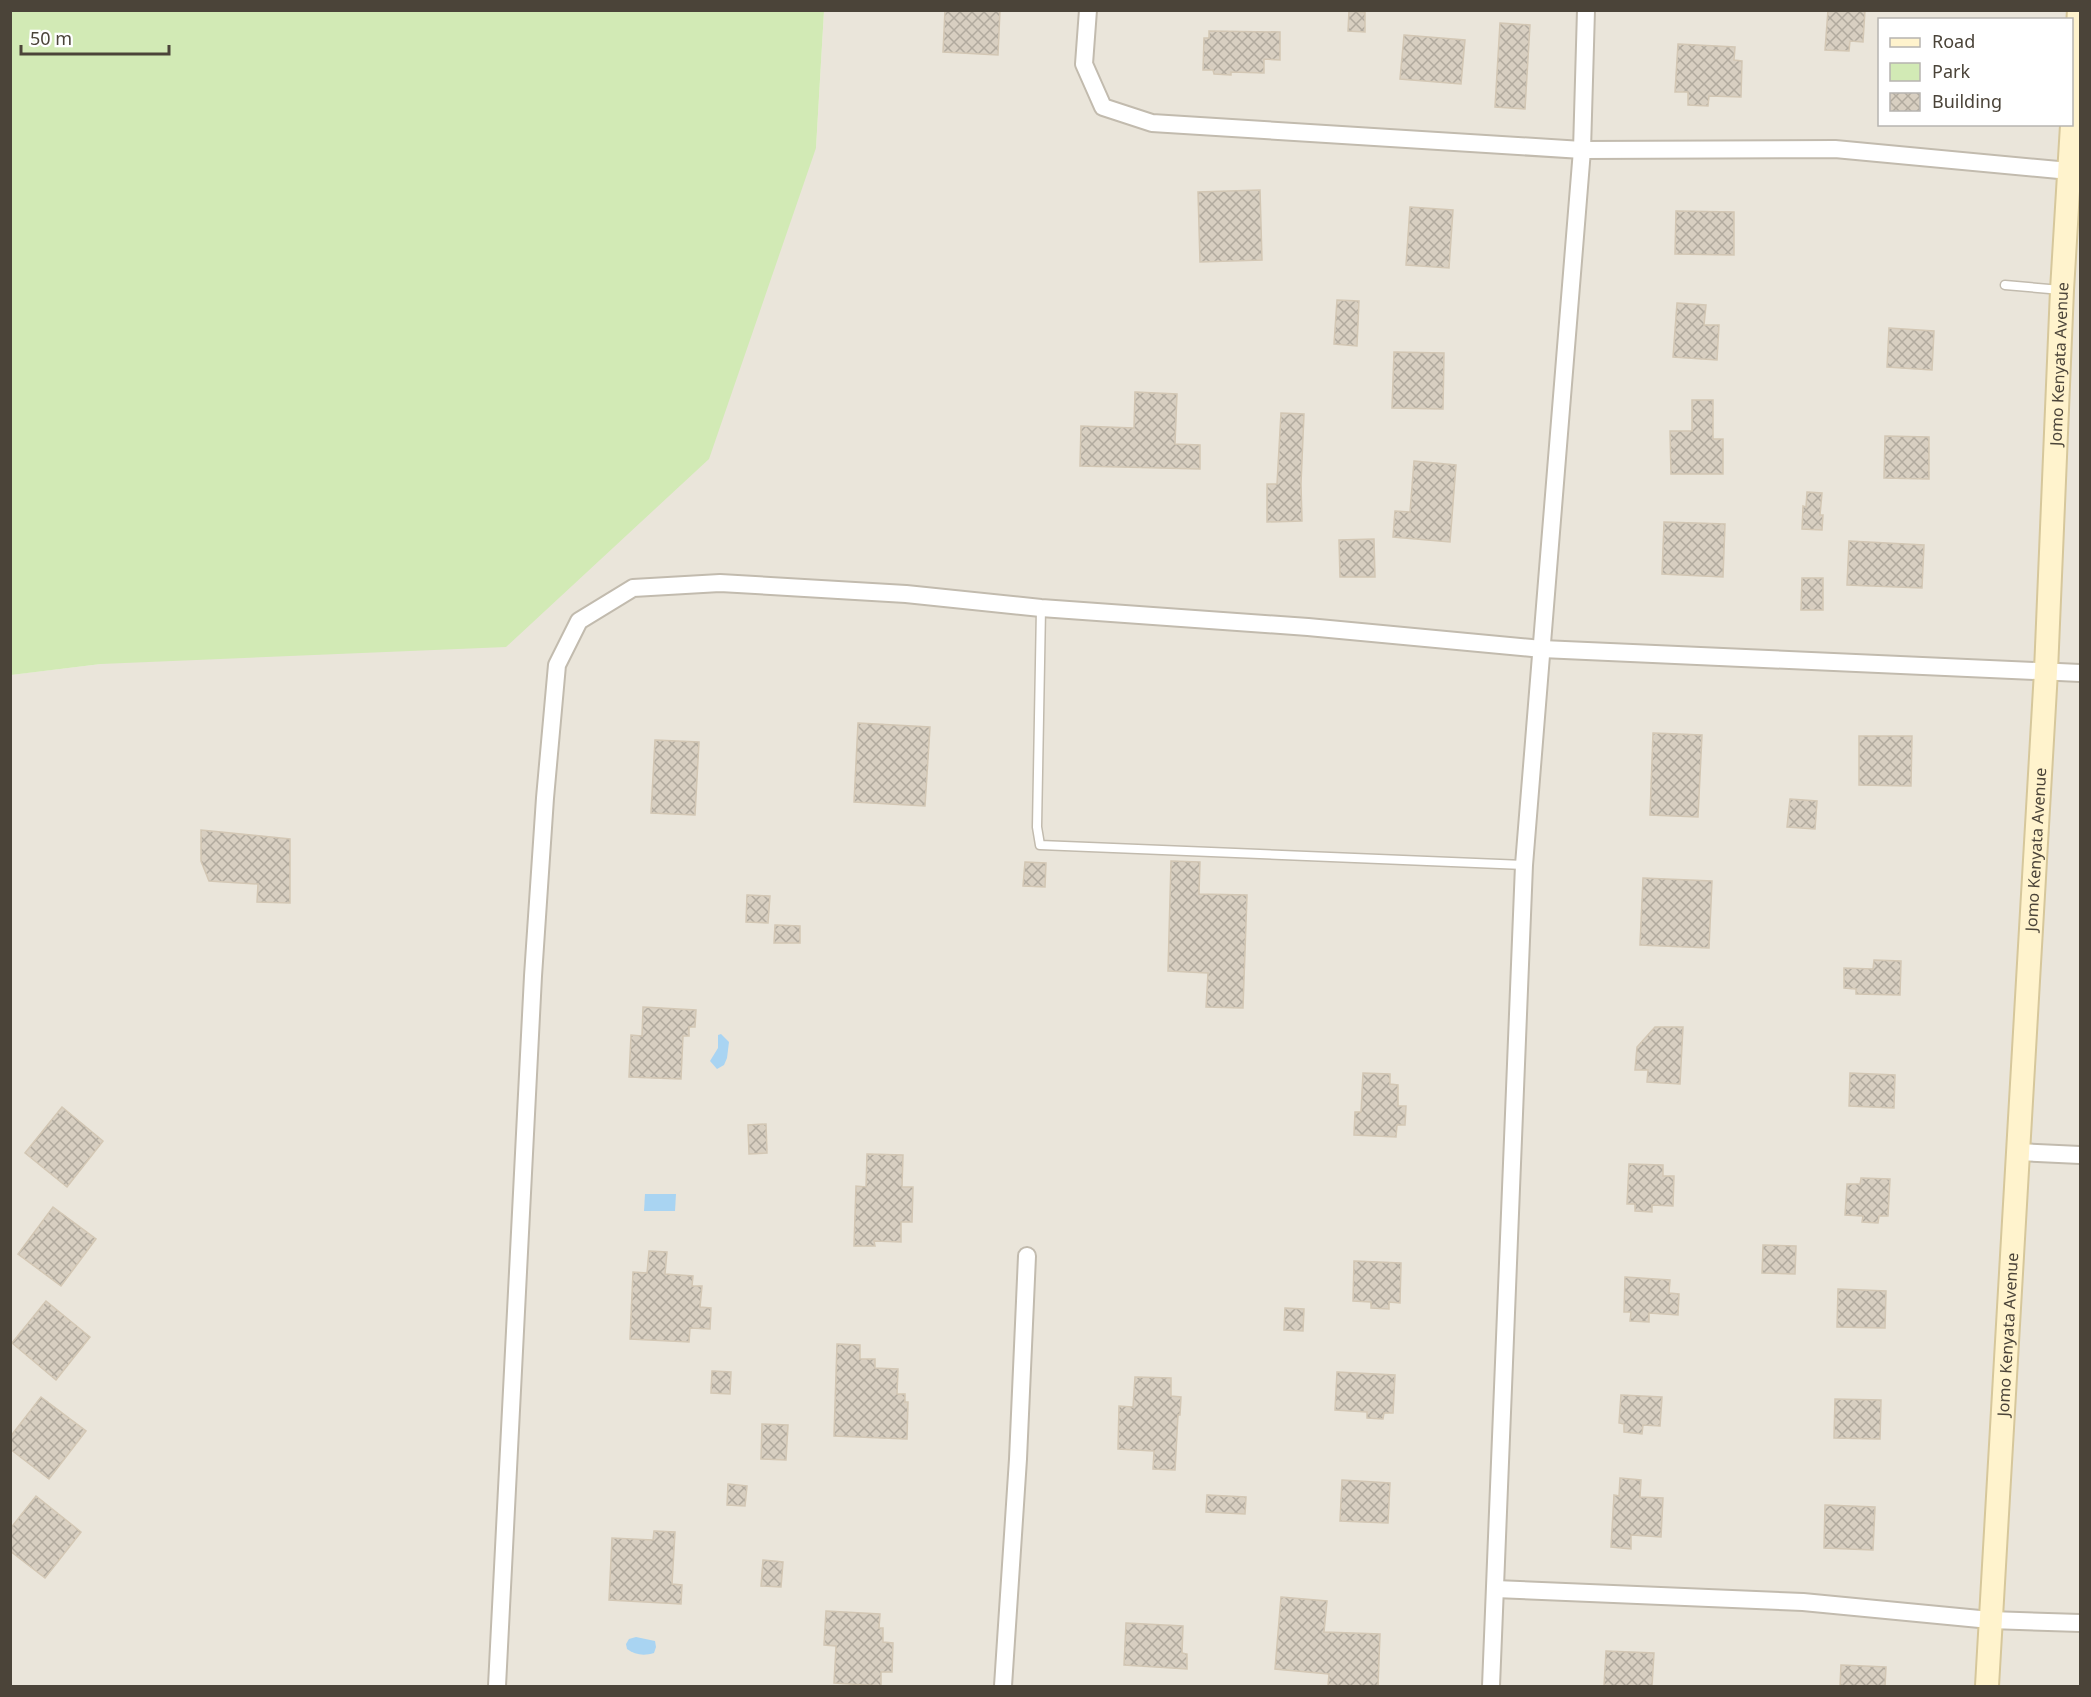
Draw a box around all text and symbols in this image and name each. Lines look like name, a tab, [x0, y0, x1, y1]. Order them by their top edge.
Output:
scale bar	[21, 18, 170, 56]
legend	[1878, 18, 2073, 126]
text: 50 m	[30, 26, 72, 50]
text: Road	[1932, 29, 1975, 53]
text: Park	[1932, 59, 1970, 83]
text: Building	[1932, 89, 2002, 113]
street label: Jomo Kenyata Avenue	[2044, 281, 2073, 448]
street label: Jomo Kenyata Avenue	[2020, 767, 2051, 934]
street label: Jomo Kenyata Avenue	[1992, 1252, 2023, 1419]

